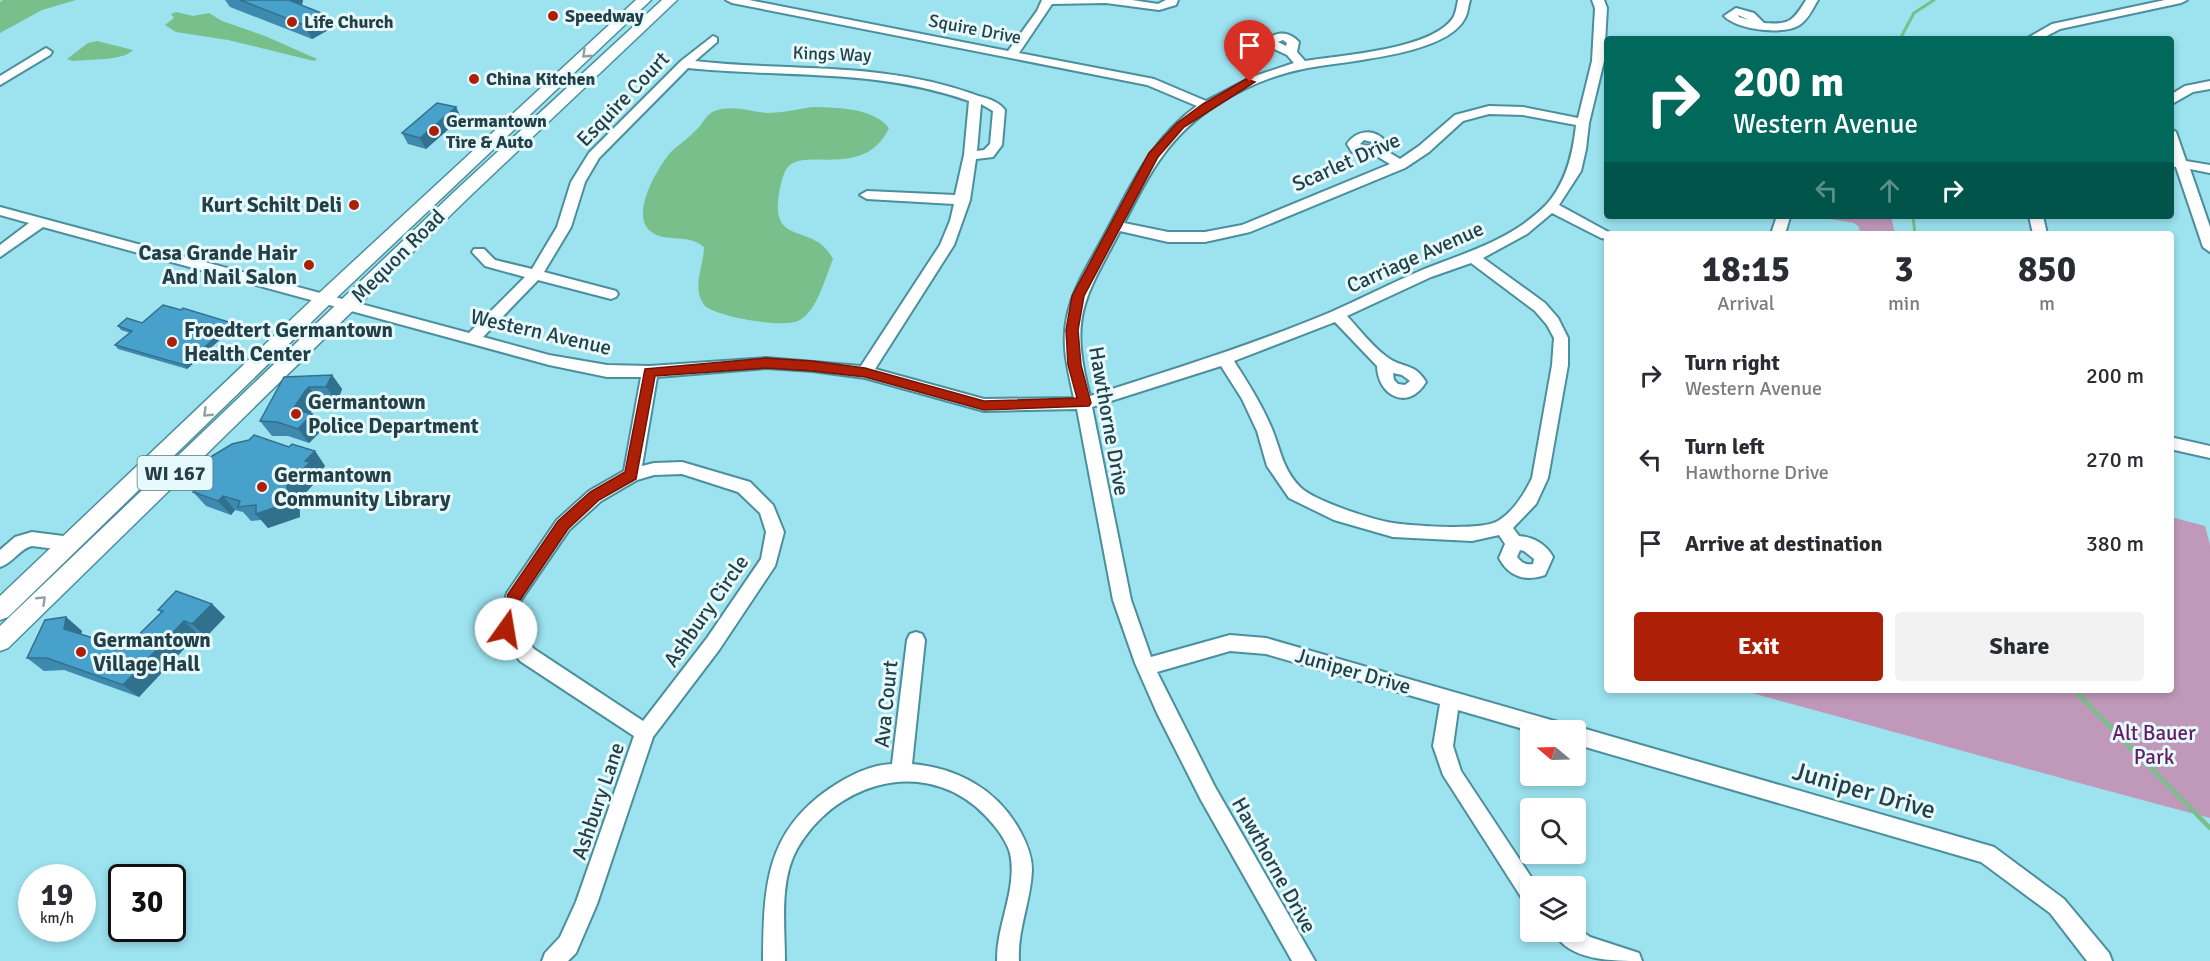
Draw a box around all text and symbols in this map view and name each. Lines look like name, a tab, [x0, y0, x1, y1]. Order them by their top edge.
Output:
place label: Speedway	[565, 5, 644, 27]
marker: Speedway	[546, 9, 560, 23]
street label: Squire Drive	[927, 9, 1023, 49]
place label: Life Church	[304, 11, 394, 33]
marker: Life Church	[285, 15, 299, 29]
pin	[1224, 20, 1275, 82]
icon: arrive	[1233, 29, 1266, 62]
street label: Kings Way	[792, 42, 872, 66]
street label: Esquire Court	[571, 46, 675, 152]
one-way arrow	[583, 47, 593, 58]
text: 200 m	[1733, 57, 1844, 108]
icon: right	[1634, 60, 1712, 138]
place label: China Kitchen	[486, 68, 595, 90]
marker: China Kitchen	[467, 72, 481, 86]
text: Western Avenue	[1733, 108, 1918, 141]
place label: Germantown Tire & Auto	[446, 110, 547, 153]
marker: Germantown Tire & Auto	[427, 124, 441, 138]
street label: Scarlet Drive	[1288, 127, 1404, 197]
icon: left	[1810, 174, 1843, 207]
icon: ahead	[1873, 174, 1906, 207]
icon: right	[1936, 174, 1969, 207]
place label: Kurt Schilt Deli	[201, 192, 342, 218]
marker: Kurt Schilt Deli	[347, 198, 361, 212]
street label: Mequon Road	[346, 204, 450, 308]
street label: Carriage Avenue	[1342, 215, 1488, 299]
place label: Casa Grande Hair And Nail Salon	[138, 240, 298, 290]
text: 18:15	[1702, 247, 1790, 292]
text: 3	[1894, 247, 1914, 292]
text: 850	[2018, 247, 2076, 292]
marker: Casa Grande Hair And Nail Salon	[302, 258, 316, 272]
text: Arrival	[1717, 291, 1775, 316]
text: min	[1888, 291, 1920, 316]
text: m	[2039, 291, 2055, 316]
street label: Western Avenue	[468, 303, 614, 361]
place label: Froedtert Germantown Health Center	[184, 317, 393, 367]
marker: Froedtert Germantown Health Center	[165, 335, 179, 349]
street label: Hawthorne Drive	[1083, 344, 1135, 498]
text: Turn right	[1685, 349, 1780, 376]
icon: right	[1634, 359, 1667, 392]
text: 200 m	[2086, 362, 2144, 389]
text: Western Avenue	[1685, 376, 1822, 401]
place label: Germantown Police Department	[308, 389, 479, 439]
one-way arrow	[203, 405, 214, 416]
marker: Germantown Police Department	[289, 407, 303, 421]
text: Turn left	[1685, 433, 1765, 460]
icon: left	[1634, 443, 1667, 476]
text: 270 m	[2086, 446, 2144, 473]
road number: WI 167	[138, 456, 213, 490]
text: Hawthorne Drive	[1685, 460, 1829, 485]
place label: Germantown Community Library	[274, 462, 451, 512]
marker: Germantown Community Library	[255, 480, 269, 494]
icon: arrive	[1634, 527, 1667, 560]
text: Arrive at destination	[1685, 530, 1882, 557]
text: 380 m	[2086, 530, 2144, 557]
street label: Ashbury Circle	[658, 550, 754, 672]
one-way arrow	[35, 597, 46, 608]
position arrow	[474, 597, 538, 661]
button: Exit	[1634, 612, 1883, 681]
button: Share	[1895, 612, 2144, 681]
place label: Germantown Village Hall	[93, 627, 211, 677]
street label: Juniper Drive	[1292, 642, 1414, 700]
marker: Germantown Village Hall	[74, 645, 88, 659]
street label: Ava Court	[868, 659, 904, 749]
north arrow	[1520, 720, 1586, 786]
map controls	[1520, 720, 1586, 942]
park label: Alt Bauer Park	[2112, 720, 2196, 770]
street label: Ashbury Lane	[566, 739, 630, 863]
street label: Juniper Drive	[1789, 755, 1939, 827]
street label: Hawthorne Drive	[1226, 793, 1322, 937]
button: search	[1520, 798, 1586, 864]
speed limit sign: 30	[108, 864, 186, 942]
button: layers	[1520, 876, 1586, 942]
text: 19	[41, 877, 73, 914]
text: km/h	[40, 909, 74, 927]

